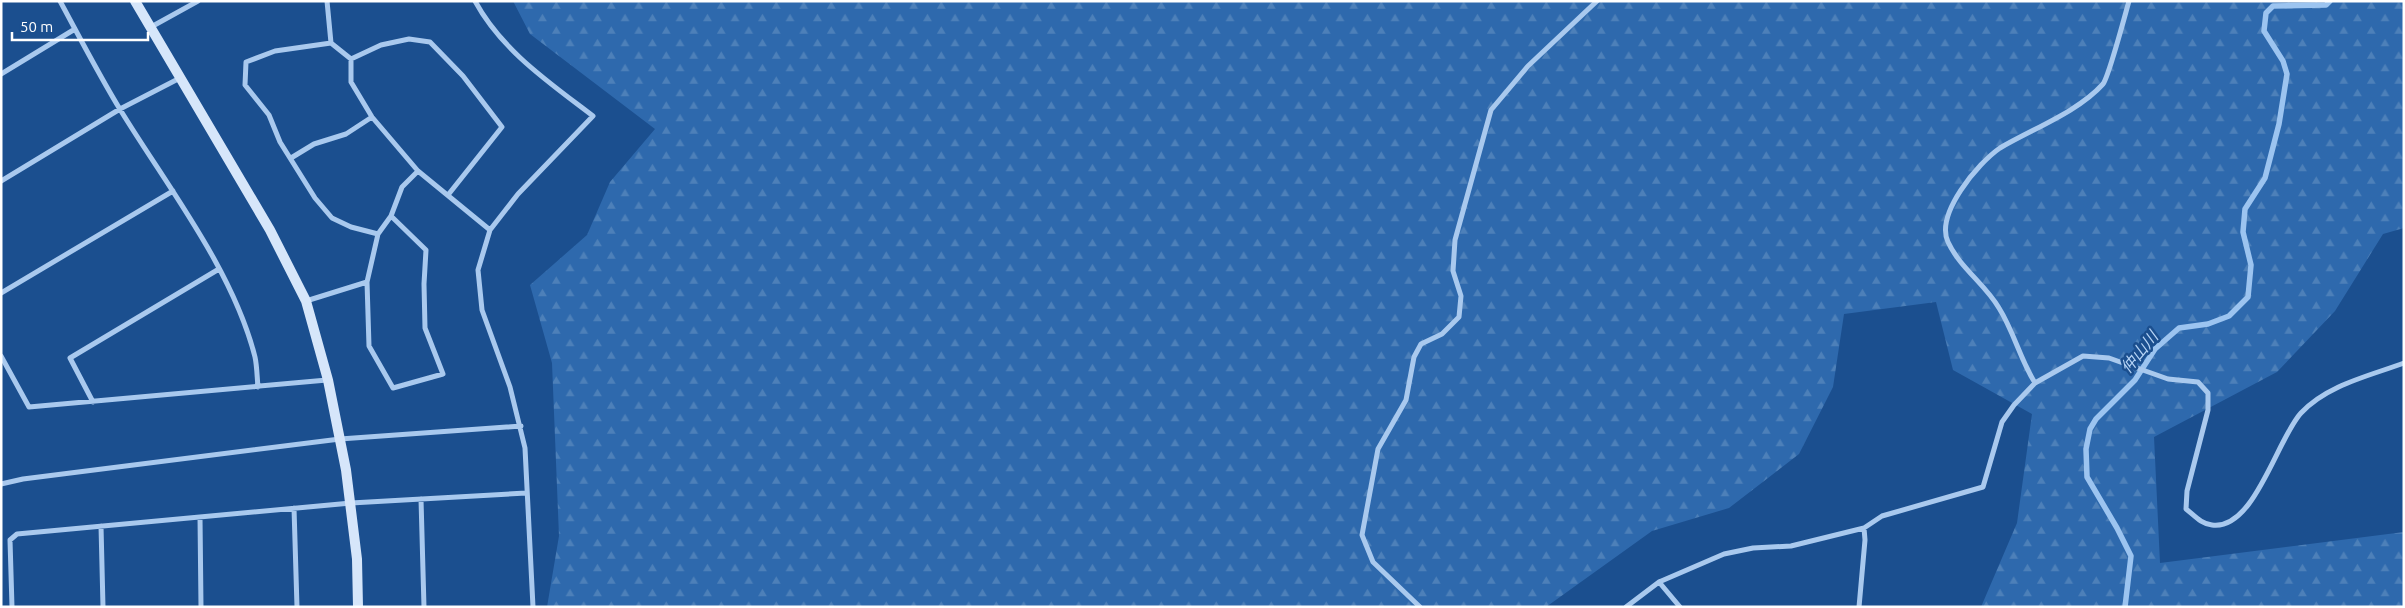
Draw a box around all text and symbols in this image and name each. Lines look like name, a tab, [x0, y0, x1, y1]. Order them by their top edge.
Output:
scale bar	[12, 10, 149, 42]
text: 50 m	[20, 18, 53, 35]
water label: 仲山川	[2117, 326, 2162, 376]

